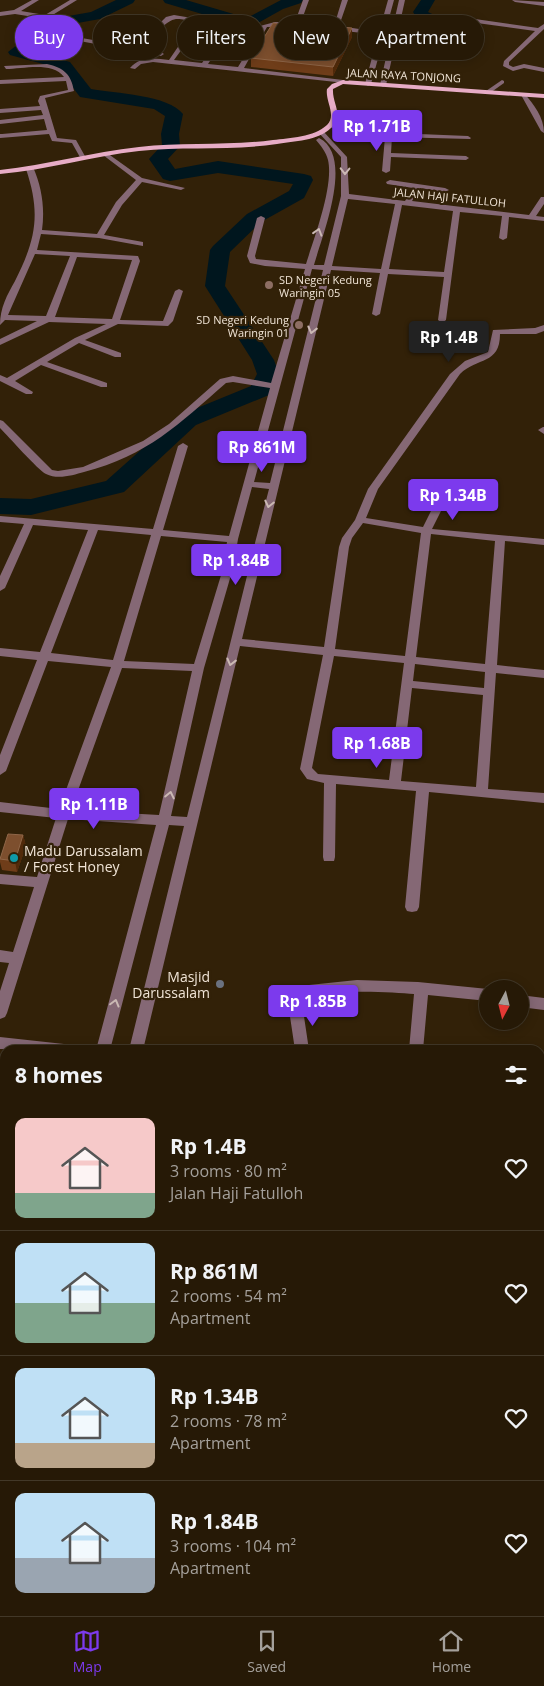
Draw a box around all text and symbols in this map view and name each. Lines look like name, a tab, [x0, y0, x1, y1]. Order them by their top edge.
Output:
chip: Buy	[15, 15, 83, 60]
chip: Rent	[93, 15, 167, 60]
chip: Filters	[177, 15, 264, 60]
chip: New	[274, 15, 348, 60]
chip: Apartment	[358, 15, 484, 60]
street label: JALAN RAYA TONJONG	[346, 64, 461, 85]
pin: Rp 1.71B	[325, 110, 429, 152]
text: Rp 1.71B	[343, 115, 411, 137]
one-way arrow	[340, 168, 350, 175]
street label: JALAN HAJI FATULLOH	[392, 184, 507, 210]
one-way arrow	[313, 228, 323, 237]
place label: SD Negeri Kedung Waringin 05	[279, 272, 372, 300]
marker: SD Negeri Kedung Waringin 05	[263, 279, 275, 291]
place label: SD Negeri Kedung Waringin 01	[196, 312, 289, 340]
marker: SD Negeri Kedung Waringin 01	[293, 319, 305, 331]
pin: Rp 1.4B	[403, 320, 495, 363]
one-way arrow	[307, 325, 318, 334]
text: Rp 1.4B	[420, 326, 478, 348]
pin: Rp 861M	[216, 430, 308, 473]
text: Rp 861M	[228, 436, 296, 458]
pin: Rp 1.34B	[401, 478, 505, 521]
text: Rp 1.34B	[419, 484, 487, 506]
one-way arrow	[264, 500, 275, 509]
pin: Rp 1.84B	[184, 544, 288, 586]
text: Rp 1.84B	[202, 549, 270, 571]
one-way arrow	[226, 658, 237, 667]
pin: Rp 1.68B	[325, 726, 429, 769]
text: Rp 1.68B	[343, 732, 411, 754]
pin: Rp 1.11B	[42, 788, 146, 830]
one-way arrow	[164, 791, 175, 799]
text: Rp 1.11B	[60, 793, 128, 815]
place label: Madu Darussalam / Forest Honey	[24, 841, 143, 876]
marker: Madu Darussalam / Forest Honey	[8, 852, 20, 864]
place label: Masjid Darussalam	[132, 967, 210, 1002]
marker: Masjid Darussalam	[214, 978, 226, 990]
north arrow	[479, 980, 529, 1030]
map controls	[479, 980, 529, 1030]
pin: Rp 1.85B	[261, 984, 365, 1027]
text: Rp 1.85B	[279, 990, 347, 1012]
one-way arrow	[109, 998, 120, 1007]
text: 8 homes	[15, 1061, 103, 1089]
icon: filters	[502, 1061, 530, 1089]
text: Rp 1.4B	[170, 1132, 247, 1160]
icon: home	[55, 1138, 115, 1198]
icon: heart	[502, 1154, 530, 1182]
text: 3 rooms · 80 m²	[170, 1160, 287, 1182]
text: Jalan Haji Fatulloh	[170, 1182, 303, 1204]
text: Rp 861M	[170, 1257, 258, 1285]
icon: home	[55, 1263, 115, 1323]
icon: heart	[502, 1279, 530, 1307]
text: 2 rooms · 54 m²	[170, 1285, 287, 1307]
text: Apartment	[170, 1307, 250, 1329]
text: Rp 1.34B	[170, 1382, 259, 1410]
icon: home	[55, 1388, 115, 1448]
icon: heart	[502, 1404, 530, 1432]
text: 2 rooms · 78 m²	[170, 1410, 287, 1432]
text: Apartment	[170, 1432, 250, 1454]
text: Rp 1.84B	[170, 1507, 259, 1535]
icon: home	[55, 1513, 115, 1573]
icon: heart	[502, 1529, 530, 1557]
text: 3 rooms · 104 m²	[170, 1535, 296, 1557]
text: Apartment	[170, 1557, 250, 1579]
tab: Map	[73, 1627, 102, 1676]
tab: Saved	[247, 1627, 286, 1676]
tab: Home	[432, 1627, 471, 1676]

